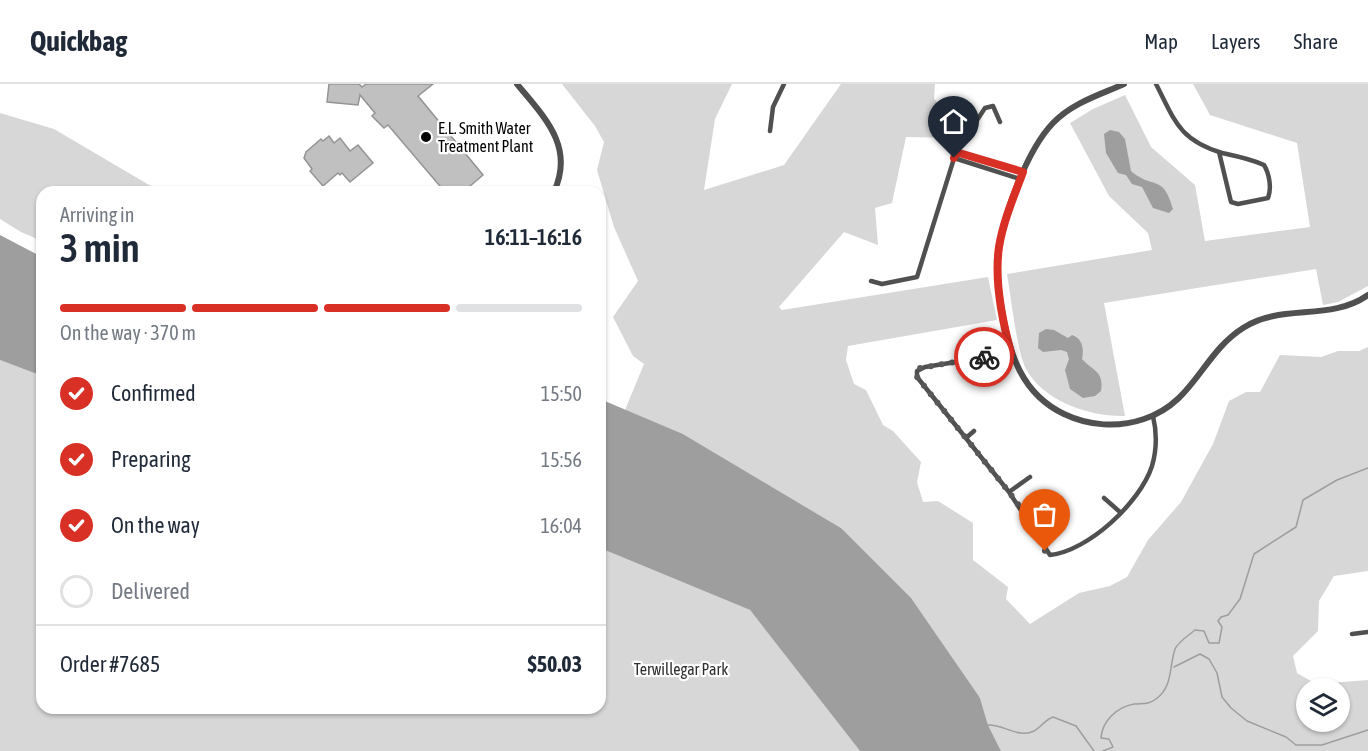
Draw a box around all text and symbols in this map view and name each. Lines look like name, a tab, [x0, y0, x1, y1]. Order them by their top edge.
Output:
text: Quickbag	[30, 25, 127, 57]
text: Map	[1144, 29, 1178, 53]
text: Layers	[1211, 29, 1261, 53]
text: Share	[1294, 29, 1338, 53]
pin	[928, 96, 979, 158]
icon: home	[937, 105, 970, 138]
place label: E.L. Smith Water Treatment Plant	[438, 119, 534, 155]
marker: E.L. Smith Water Treatment Plant	[419, 130, 433, 144]
text: Arriving in	[60, 203, 134, 226]
text: 16:11–16:16	[485, 224, 582, 250]
text: 3 min	[60, 226, 140, 270]
text: On the way · 370 m	[60, 321, 196, 344]
courier	[954, 327, 1014, 387]
icon: bike	[968, 341, 1001, 374]
icon: check	[60, 377, 93, 410]
text: Confirmed	[111, 380, 196, 406]
text: 15:50	[541, 382, 582, 405]
icon: check	[60, 443, 93, 476]
text: Preparing	[111, 446, 191, 472]
text: 15:56	[541, 448, 582, 471]
pin	[1019, 489, 1070, 551]
icon: bag	[1028, 498, 1061, 531]
icon: check	[60, 509, 93, 542]
text: On the way	[111, 512, 200, 538]
text: 16:04	[540, 514, 582, 537]
text: Delivered	[111, 578, 190, 604]
text: Order #7685	[60, 651, 160, 677]
text: $50.03	[527, 651, 582, 677]
park label: Terwillegar Park	[634, 660, 728, 679]
map controls	[1296, 678, 1350, 732]
button: layers	[1296, 678, 1350, 732]

